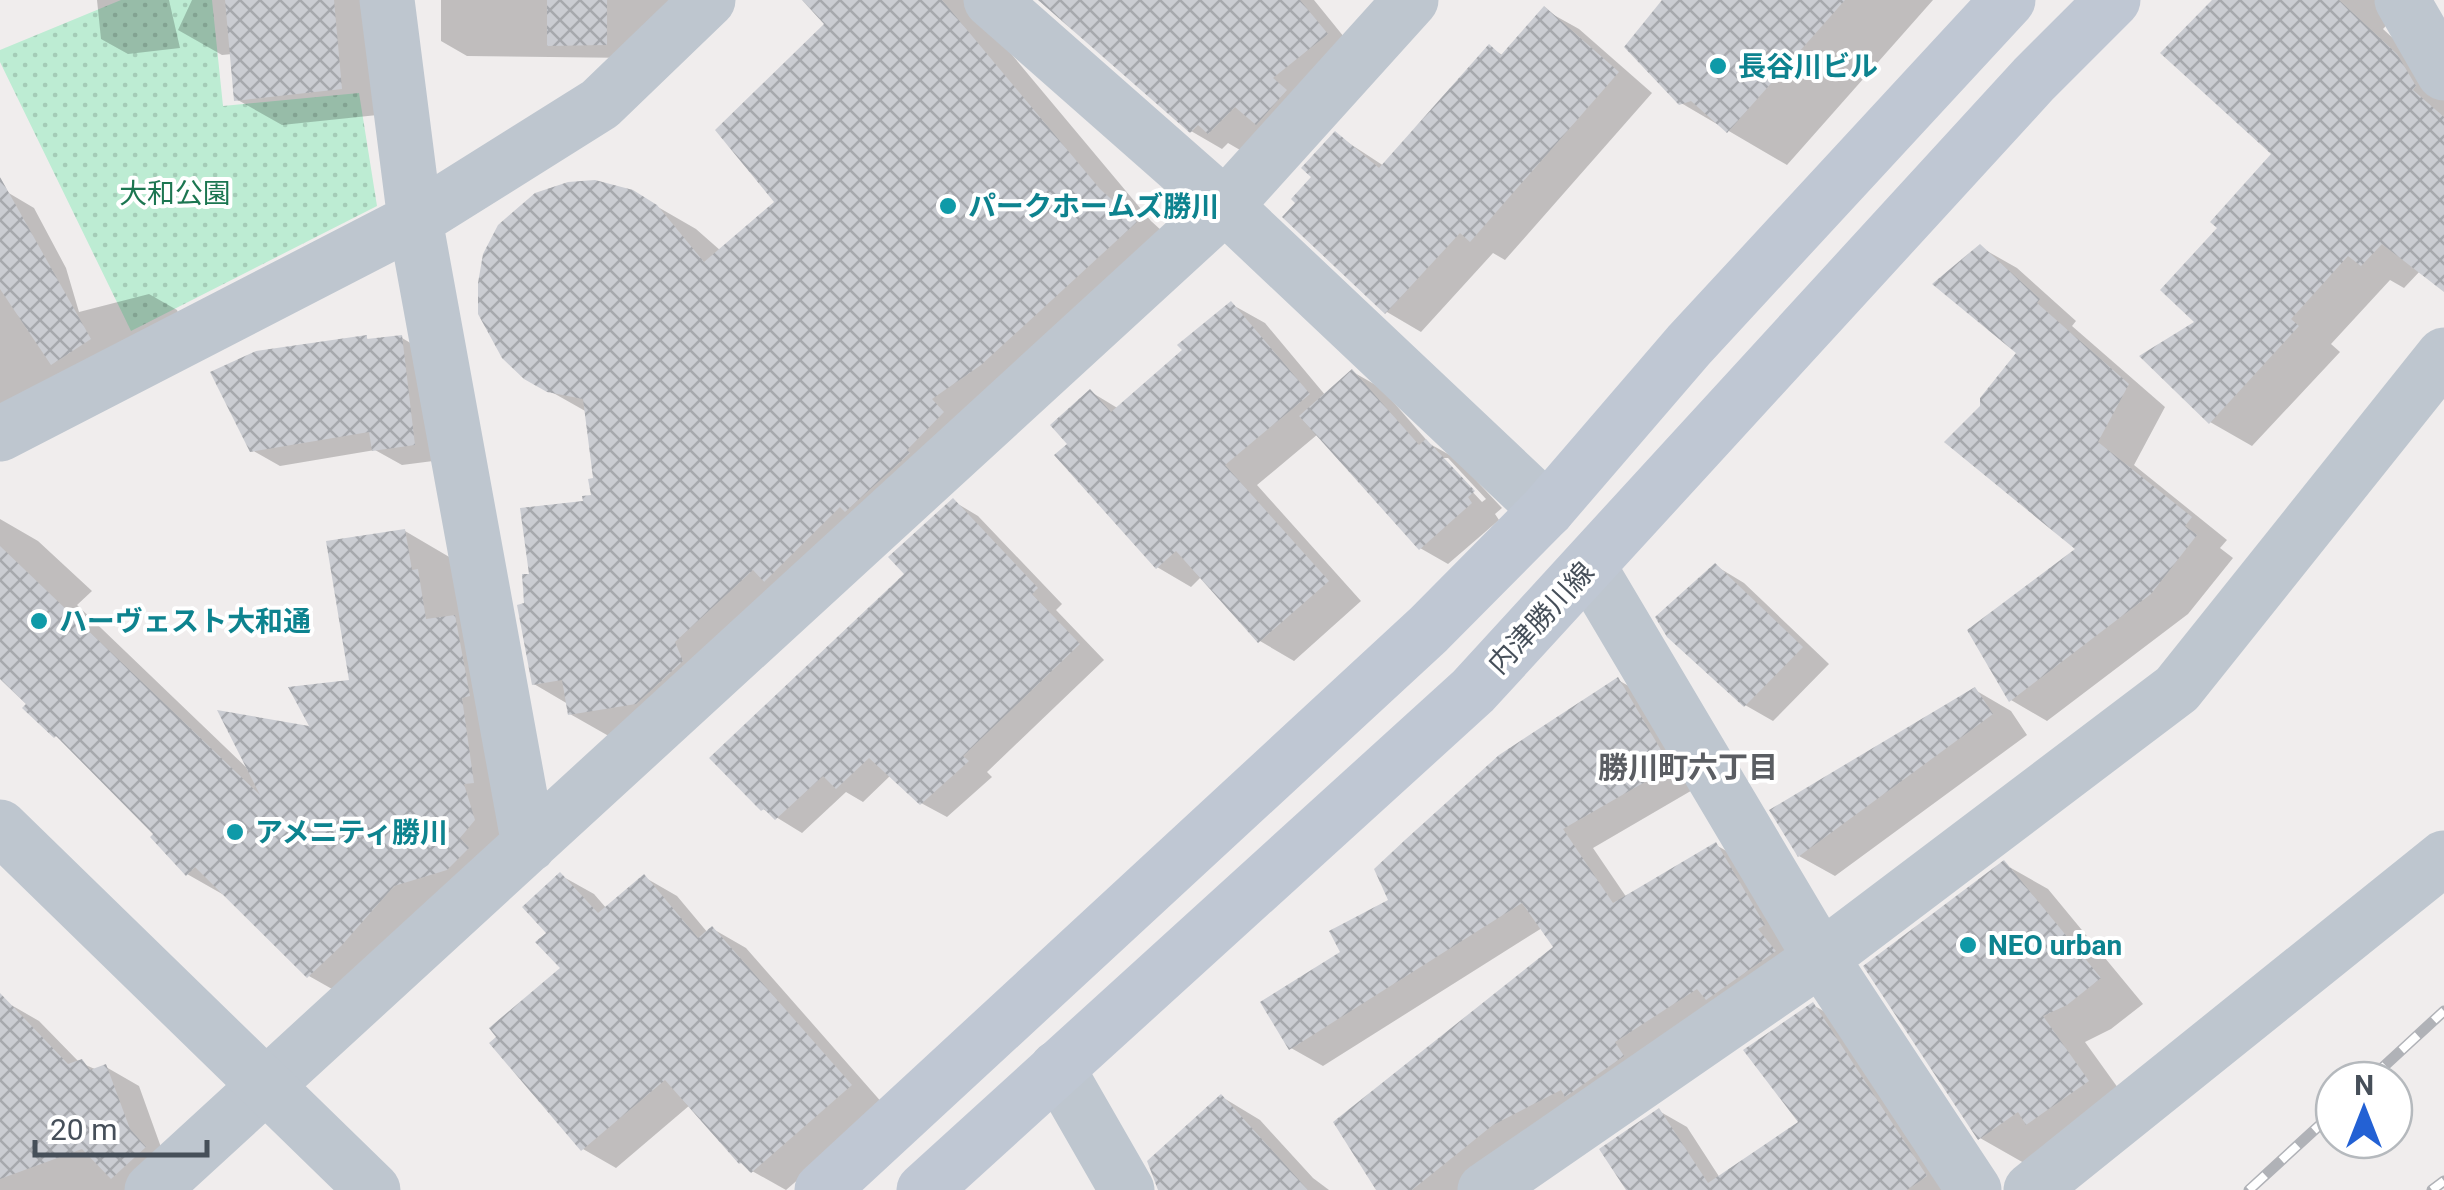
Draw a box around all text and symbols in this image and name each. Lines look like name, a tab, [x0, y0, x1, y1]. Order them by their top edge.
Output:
place label: 長谷川ビル	[1738, 50, 1878, 83]
marker: 長谷川ビル	[1707, 55, 1729, 77]
park label: 大和公園	[119, 177, 231, 210]
place label: パークホームズ勝川	[968, 190, 1219, 223]
marker: パークホームズ勝川	[937, 195, 959, 217]
street label: 内津勝川線	[1481, 556, 1601, 680]
place label: ハーヴェスト大和通	[59, 605, 311, 638]
marker: ハーヴェスト大和通	[28, 610, 50, 632]
district label: 勝川町六丁目	[1598, 750, 1778, 785]
place label: アメニティ勝川	[255, 816, 448, 849]
marker: アメニティ勝川	[224, 821, 246, 843]
place label: NEO urban	[1988, 929, 2122, 962]
marker: NEO urban	[1957, 934, 1979, 956]
north arrow	[2314, 1060, 2414, 1160]
text: N	[2354, 1069, 2374, 1102]
scale bar	[35, 1095, 208, 1157]
text: 20 m	[50, 1112, 117, 1147]

